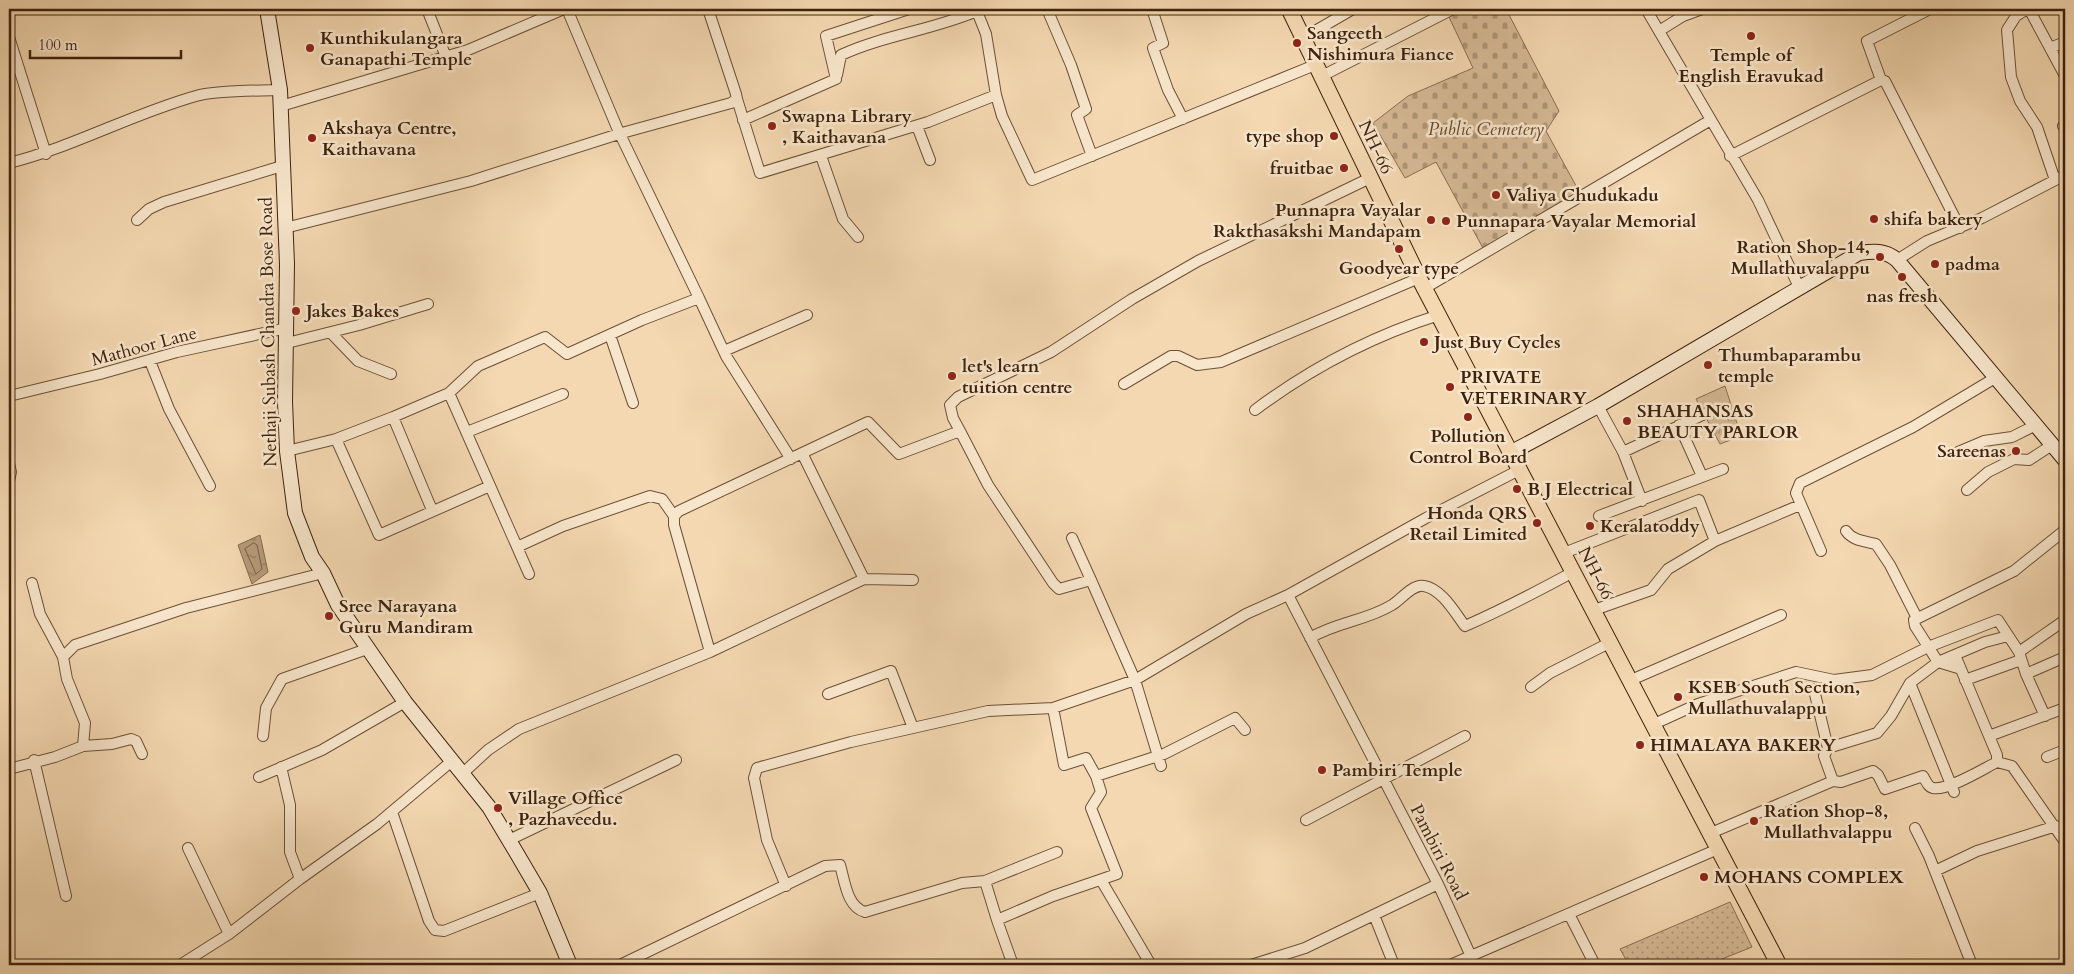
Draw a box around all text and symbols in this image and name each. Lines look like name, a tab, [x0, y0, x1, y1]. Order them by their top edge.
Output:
place label: Sangeeth Nishimura Fiance	[1307, 21, 1454, 67]
place label: Kunthikulangara Ganapathi Temple	[320, 26, 472, 72]
scale bar	[30, 28, 181, 60]
marker: Temple of English Eravukad	[1745, 30, 1757, 42]
text: 100 m	[38, 35, 78, 55]
marker: Sangeeth Nishimura Fiance	[1291, 37, 1303, 49]
marker: Kunthikulangara Ganapathi Temple	[304, 42, 316, 54]
place label: Temple of English Eravukad	[1678, 43, 1824, 89]
place label: Swapna Library , Kaithavana	[782, 104, 913, 150]
place label: Akshaya Centre, Kaithavana	[322, 116, 456, 162]
street label: NH-66	[1352, 116, 1399, 178]
park label: Public Cemetery	[1428, 117, 1544, 142]
marker: Swapna Library , Kaithavana	[766, 120, 778, 132]
place label: type shop	[1246, 124, 1324, 149]
marker: type shop	[1328, 130, 1340, 142]
marker: Akshaya Centre, Kaithavana	[306, 132, 318, 144]
place label: fruitbae	[1270, 156, 1334, 181]
marker: fruitbae	[1338, 162, 1350, 174]
place label: Valiya Chudukadu	[1506, 183, 1659, 208]
marker: Valiya Chudukadu	[1490, 189, 1502, 201]
street label: Nethaji Subash Chandra Bose Road	[254, 196, 283, 467]
place label: Punnapra Vayalar Rakthasakshi Mandapam	[1213, 198, 1422, 244]
place label: shifa bakery	[1884, 207, 1984, 232]
place label: Punnapara Vayalar Memorial	[1456, 209, 1696, 234]
marker: shifa bakery	[1868, 213, 1880, 225]
marker: Punnapra Vayalar Rakthasakshi Mandapam	[1425, 214, 1437, 226]
marker: Punnapara Vayalar Memorial	[1440, 215, 1452, 227]
place label: Ration Shop-14, Mullathuvalappu	[1731, 235, 1870, 281]
marker: Goodyear type	[1393, 243, 1405, 255]
marker: Ration Shop-14, Mullathuvalappu	[1874, 251, 1886, 263]
place label: padma	[1945, 252, 2000, 277]
place label: Goodyear type	[1339, 256, 1459, 281]
marker: padma	[1929, 258, 1941, 270]
marker: nas fresh	[1896, 271, 1908, 283]
place label: nas fresh	[1866, 284, 1938, 309]
place label: Jakes Bakes	[303, 299, 399, 324]
marker: Jakes Bakes	[290, 305, 302, 317]
street label: Mathoor Lane	[89, 320, 200, 373]
place label: Just Buy Cycles	[1431, 330, 1561, 355]
marker: Just Buy Cycles	[1418, 336, 1430, 348]
place label: Thumbaparambu temple	[1718, 343, 1862, 389]
place label: let's learn tuition centre	[962, 354, 1073, 400]
marker: Thumbaparambu temple	[1702, 359, 1714, 371]
place label: PRIVATE VETERINARY	[1460, 365, 1587, 411]
marker: let's learn tuition centre	[946, 370, 958, 382]
marker: PRIVATE VETERINARY	[1444, 381, 1456, 393]
place label: SHAHANSAS BEAUTY PARLOR	[1637, 399, 1800, 445]
marker: Pollution Control Board	[1462, 411, 1474, 423]
marker: SHAHANSAS BEAUTY PARLOR	[1621, 415, 1633, 427]
place label: Pollution Control Board	[1409, 424, 1528, 470]
place label: Sareenas	[1937, 439, 2006, 464]
marker: Sareenas	[2010, 445, 2022, 457]
place label: B J Electrical	[1527, 477, 1633, 502]
marker: B J Electrical	[1511, 483, 1523, 495]
place label: Honda QRS Retail Limited	[1410, 501, 1528, 547]
place label: Keralatoddy	[1600, 514, 1701, 539]
marker: Honda QRS Retail Limited	[1531, 517, 1543, 529]
marker: Keralatoddy	[1584, 520, 1596, 532]
street label: NH-66	[1572, 542, 1620, 604]
place label: Sree Narayana Guru Mandiram	[339, 594, 473, 640]
marker: Sree Narayana Guru Mandiram	[323, 610, 335, 622]
place label: KSEB South Section, Mullathuvalappu	[1688, 675, 1860, 721]
marker: KSEB South Section, Mullathuvalappu	[1672, 691, 1684, 703]
place label: HIMALAYA BAKERY	[1650, 733, 1837, 758]
marker: HIMALAYA BAKERY	[1634, 739, 1646, 751]
place label: Pambiri Temple	[1332, 758, 1463, 783]
marker: Pambiri Temple	[1316, 764, 1328, 776]
place label: Village Office , Pazhaveedu.	[508, 786, 623, 832]
place label: Ration Shop-8, Mullathvalappu	[1764, 799, 1893, 845]
street label: Pambiri Road	[1404, 800, 1474, 905]
marker: Village Office , Pazhaveedu.	[492, 802, 504, 814]
marker: Ration Shop-8, Mullathvalappu	[1748, 815, 1760, 827]
place label: MOHANS COMPLEX	[1714, 865, 1905, 890]
marker: MOHANS COMPLEX	[1698, 871, 1710, 883]

